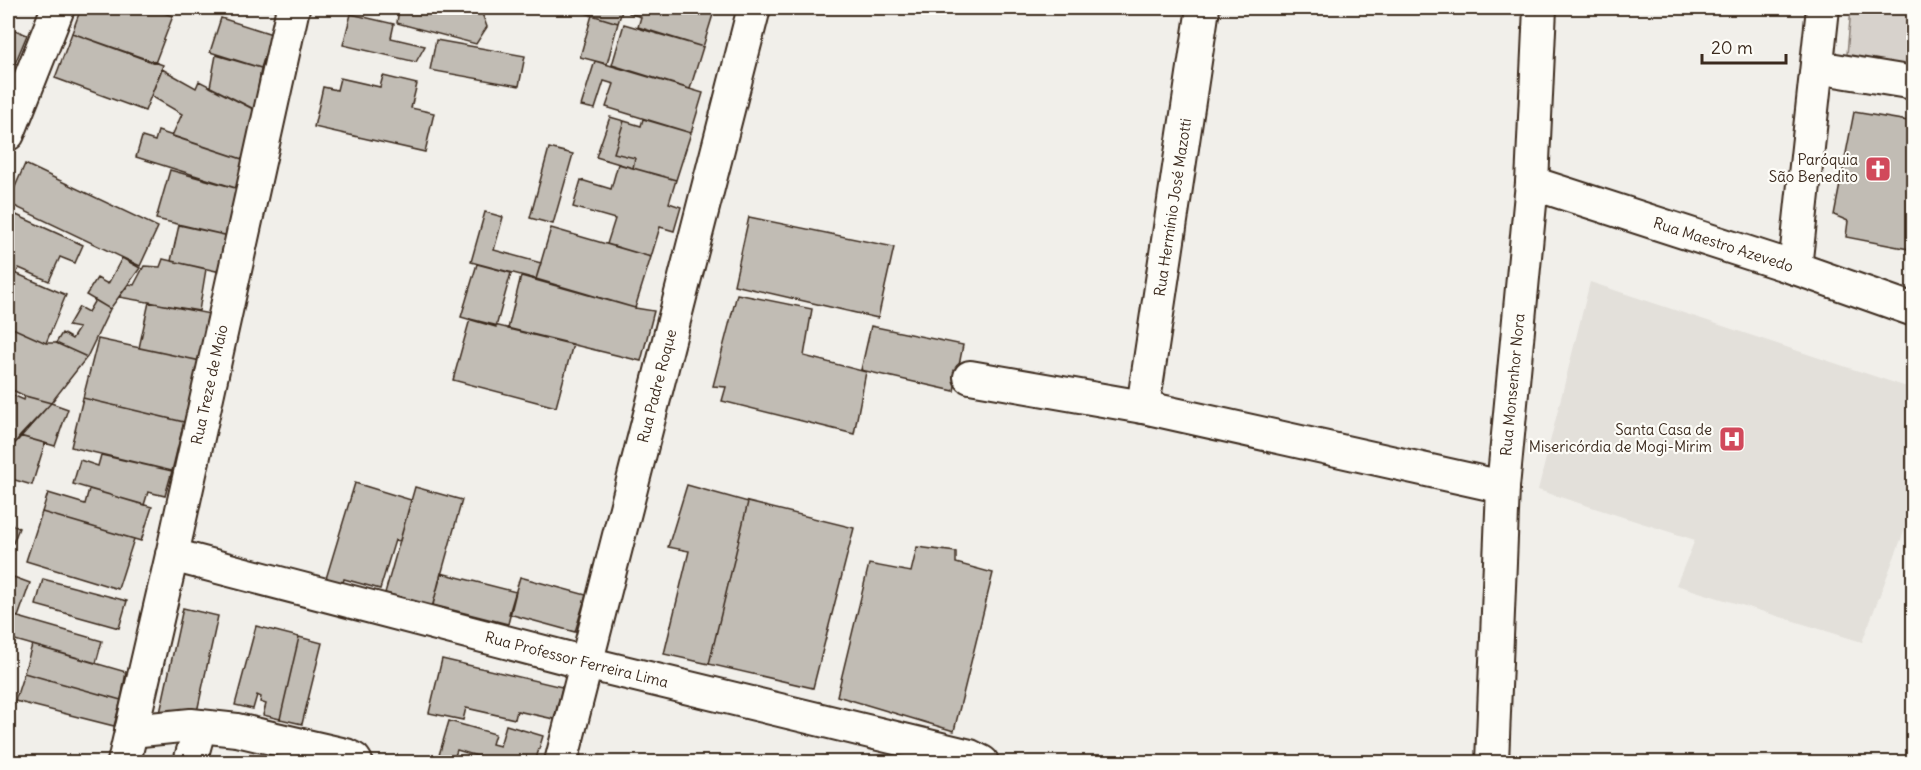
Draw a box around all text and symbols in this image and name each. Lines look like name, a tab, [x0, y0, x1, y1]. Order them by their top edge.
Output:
scale bar	[1702, 27, 1786, 65]
text: 20 m	[1711, 36, 1753, 59]
street label: Rua Hermínio José Mazotti	[1150, 117, 1195, 298]
place label: Paróquia São Benedito	[1769, 150, 1858, 186]
church icon: Paróquia São Benedito	[1863, 154, 1893, 184]
street label: Rua Maestro Azevedo	[1651, 213, 1796, 276]
street label: Rua Monsenhor Nora	[1496, 312, 1529, 457]
street label: Rua Treze de Maio	[187, 323, 232, 446]
street label: Rua Padre Roque	[633, 327, 680, 445]
place label: Santa Casa de Misericórdia de Mogi-Mirim	[1529, 420, 1712, 456]
hospital icon: Santa Casa de Misericórdia de Mogi-Mirim	[1717, 424, 1747, 454]
street label: Rua Professor Ferreira Lima	[483, 627, 671, 692]

